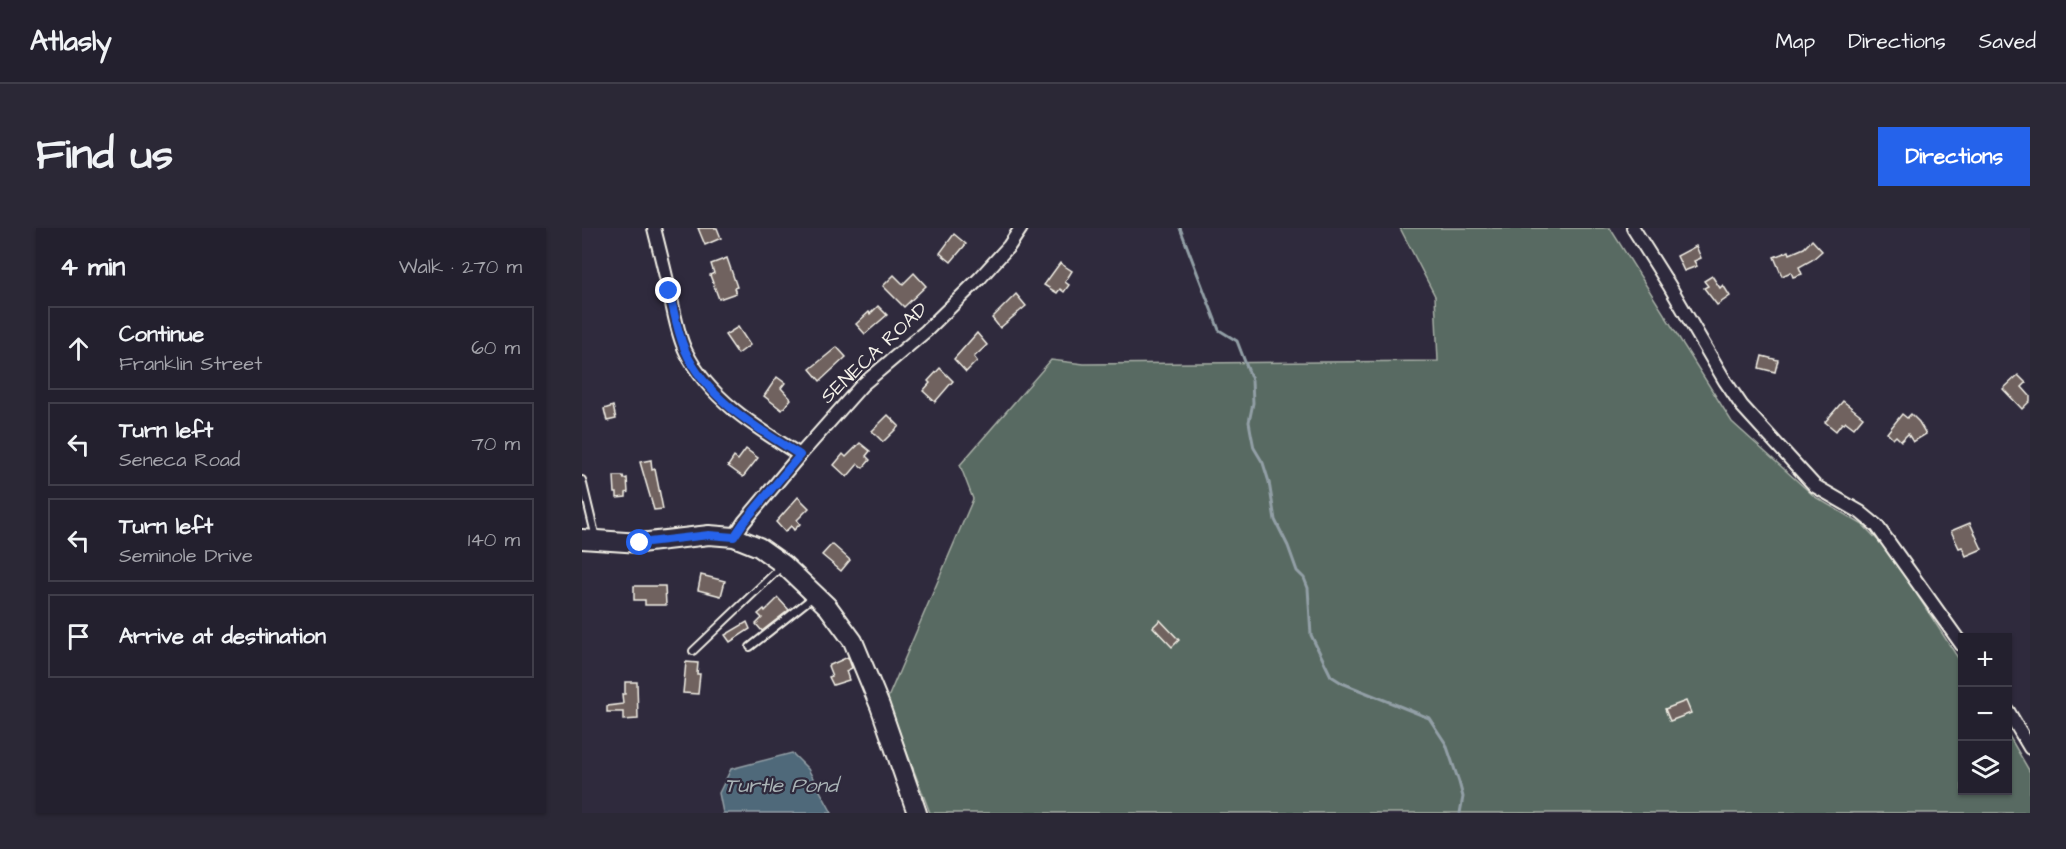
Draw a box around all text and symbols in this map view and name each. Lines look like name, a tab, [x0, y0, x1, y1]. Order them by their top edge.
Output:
text: Atlasly	[30, 22, 112, 61]
text: Map	[1775, 27, 1815, 56]
text: Directions	[1848, 27, 1946, 56]
text: Saved	[1979, 27, 2036, 56]
text: Find us	[36, 127, 173, 185]
button: Directions	[1878, 127, 2030, 186]
text: 4 min	[60, 249, 125, 285]
text: Walk · 270 m	[399, 253, 522, 281]
route end	[655, 277, 681, 303]
street label: SENECA ROAD	[814, 296, 934, 410]
text: Continue	[119, 319, 204, 350]
icon: ahead	[62, 332, 95, 365]
text: 60 m	[471, 334, 520, 362]
text: Franklin Street	[119, 350, 262, 378]
text: Turn left	[119, 415, 213, 446]
icon: left	[62, 428, 95, 461]
text: 70 m	[472, 430, 520, 458]
text: Seneca Road	[119, 446, 240, 474]
text: Turn left	[119, 511, 213, 542]
icon: left	[62, 524, 95, 557]
text: 140 m	[468, 526, 520, 554]
route start	[626, 529, 652, 555]
text: Seminole Drive	[119, 542, 253, 570]
icon: arrive	[62, 620, 95, 653]
text: Arrive at destination	[119, 621, 326, 652]
map controls	[1958, 633, 2012, 795]
button: +	[1958, 633, 2012, 687]
button: −	[1958, 687, 2012, 741]
button: layers	[1958, 741, 2012, 795]
water label: Turtle Pond	[724, 771, 842, 800]

